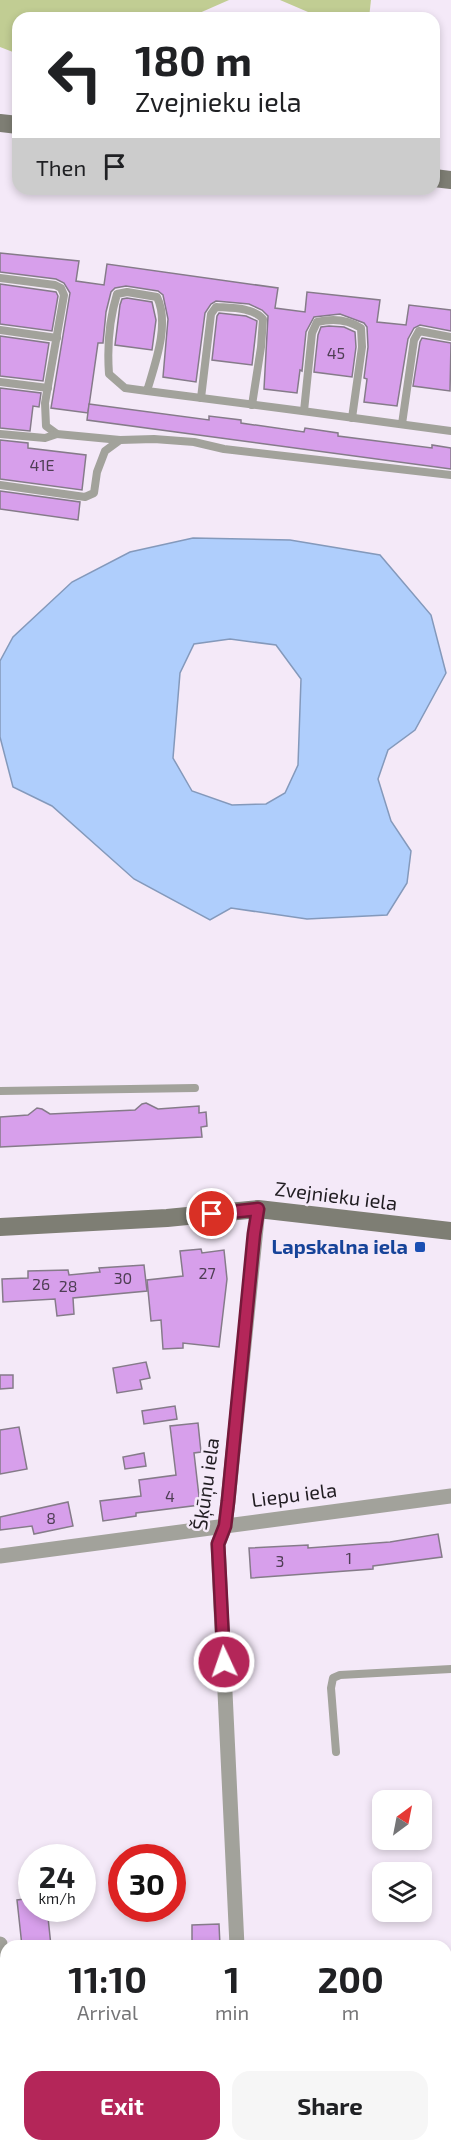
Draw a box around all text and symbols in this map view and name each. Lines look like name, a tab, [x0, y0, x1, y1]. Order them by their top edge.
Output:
text: 180 m	[135, 34, 252, 84]
icon: left	[36, 36, 114, 114]
text: Zvejnieku iela	[135, 85, 302, 117]
icon: arrive	[98, 150, 131, 183]
text: Then	[36, 154, 86, 180]
house number: 45	[327, 343, 345, 362]
house number: 41E	[29, 455, 55, 474]
street label: Zvejnieku iela	[273, 1176, 399, 1214]
pin	[186, 1188, 237, 1239]
icon: arrive	[195, 1197, 228, 1230]
place label: Lapskalna iela	[272, 1234, 408, 1258]
marker: Lapskalna iela	[413, 1240, 427, 1254]
house number: 27	[198, 1263, 216, 1282]
house number: 30	[114, 1268, 132, 1287]
house number: 26	[32, 1274, 50, 1293]
house number: 28	[59, 1276, 77, 1295]
street label: Šķūņu iela	[187, 1436, 225, 1532]
street label: Liepu iela	[250, 1477, 338, 1511]
house number: 4	[165, 1486, 175, 1505]
house number: 8	[46, 1508, 56, 1527]
house number: 1	[346, 1548, 352, 1567]
house number: 3	[276, 1551, 284, 1570]
position arrow	[192, 1630, 256, 1694]
north arrow	[372, 1790, 432, 1850]
map controls	[372, 1790, 432, 1922]
speed limit sign: 30	[108, 1844, 186, 1922]
text: 24	[39, 1858, 75, 1894]
button: layers	[372, 1862, 432, 1922]
text: km/h	[38, 1889, 76, 1907]
text: 11:10	[68, 1957, 147, 2000]
text: 1	[224, 1957, 240, 2000]
text: 200	[317, 1957, 384, 2000]
text: Arrival	[77, 2000, 138, 2024]
text: min	[215, 2000, 249, 2024]
text: m	[342, 2000, 359, 2024]
button: Exit	[24, 2071, 220, 2140]
button: Share	[232, 2071, 428, 2140]

